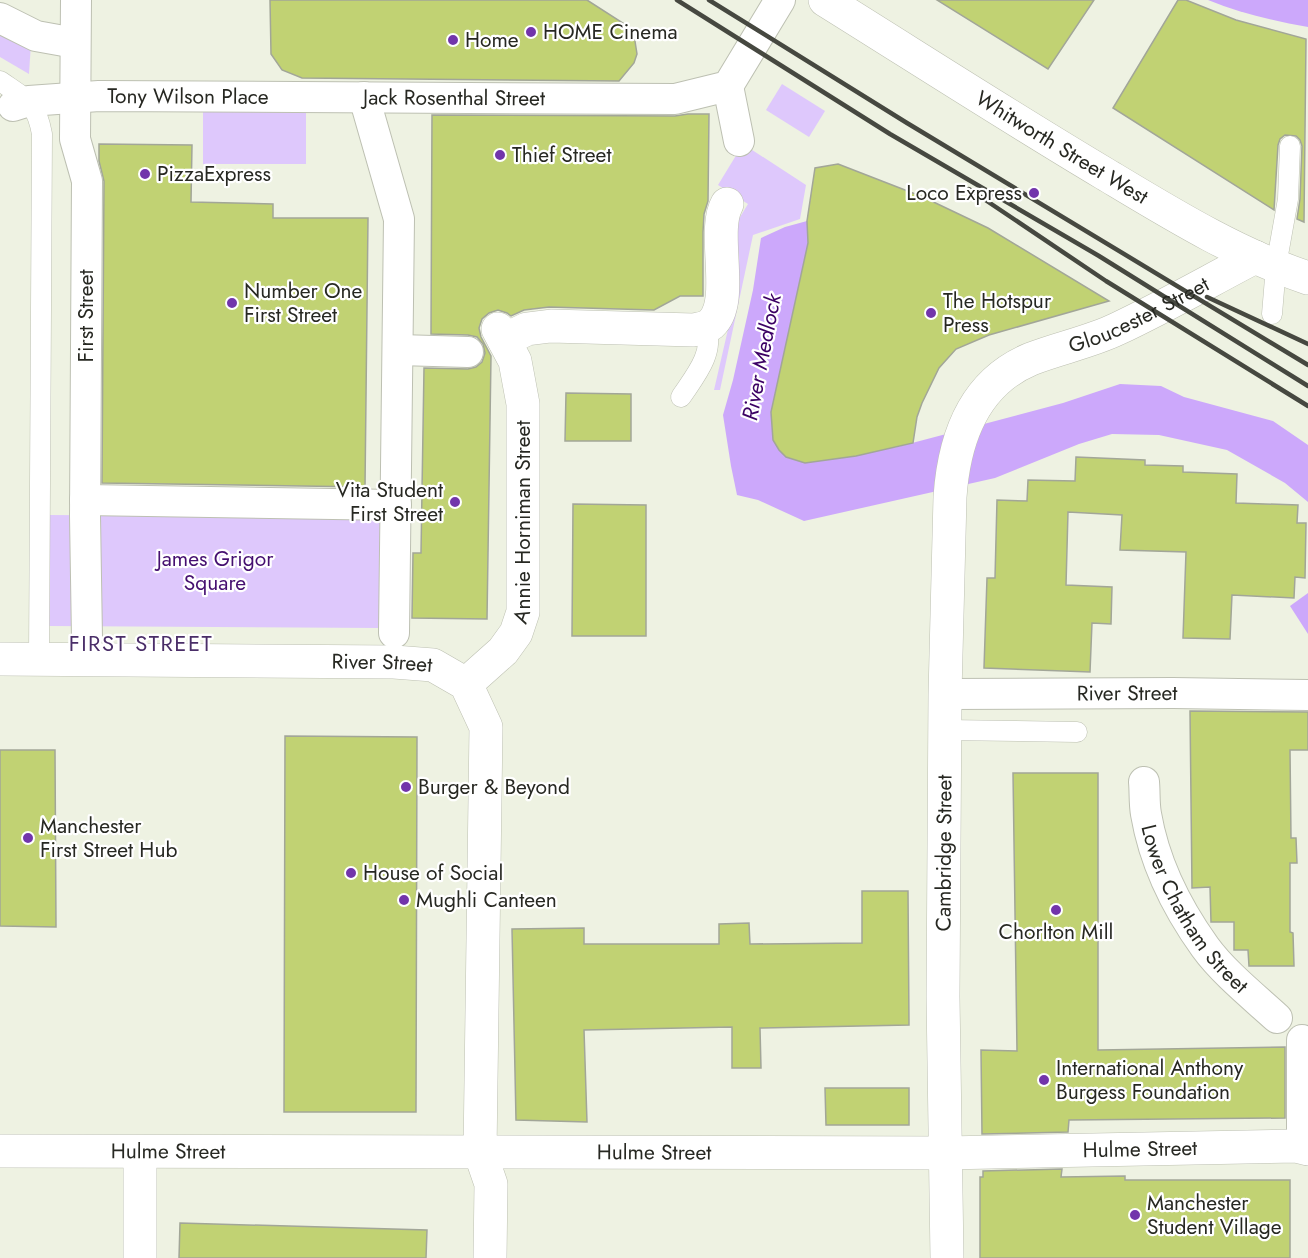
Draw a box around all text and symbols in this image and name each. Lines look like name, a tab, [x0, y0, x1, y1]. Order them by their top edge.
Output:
place label: HOME Cinema	[543, 17, 678, 47]
place label: Home	[465, 25, 519, 55]
marker: HOME Cinema	[524, 25, 538, 39]
marker: Home	[446, 33, 460, 47]
street label: Tony Wilson Place	[107, 81, 269, 112]
street label: Jack Rosenthal Street	[360, 82, 545, 113]
street label: Whitworth Street West	[970, 83, 1154, 212]
place label: Thief Street	[512, 140, 611, 170]
marker: Thief Street	[493, 148, 507, 162]
place label: PizzaExpress	[157, 159, 271, 189]
marker: PizzaExpress	[138, 167, 152, 181]
place label: Loco Express	[906, 178, 1022, 208]
marker: Loco Express	[1027, 186, 1041, 200]
street label: First Street	[71, 269, 101, 363]
street label: Gloucester Street	[1065, 269, 1215, 361]
place label: Number One First Street	[244, 276, 363, 330]
place label: The Hotspur Press	[943, 286, 1052, 340]
water label: River Medlock	[733, 289, 789, 423]
marker: Number One First Street	[225, 296, 239, 310]
marker: The Hotspur Press	[924, 306, 938, 320]
street label: Annie Horniman Street	[505, 421, 538, 627]
place label: Vita Student First Street	[336, 475, 443, 529]
marker: Vita Student First Street	[448, 495, 462, 509]
park label: James Grigor Square	[154, 544, 274, 598]
district label: FIRST STREET	[69, 627, 213, 659]
street label: River Street	[332, 647, 433, 680]
street label: River Street	[1077, 678, 1178, 708]
place label: Burger & Beyond	[418, 772, 570, 802]
street label: Cambridge Street	[928, 775, 959, 932]
marker: Burger & Beyond	[399, 780, 413, 794]
place label: Manchester First Street Hub	[40, 811, 177, 865]
street label: Lower Chatham Street	[1133, 821, 1255, 1000]
marker: Manchester First Street Hub	[21, 831, 35, 845]
place label: House of Social	[363, 858, 503, 888]
marker: House of Social	[344, 866, 358, 880]
place label: Mughli Canteen	[416, 885, 557, 915]
marker: Mughli Canteen	[397, 893, 411, 907]
marker: Chorlton Mill	[1049, 903, 1063, 917]
place label: Chorlton Mill	[999, 917, 1113, 947]
place label: International Anthony Burgess Foundation	[1056, 1053, 1244, 1107]
marker: International Anthony Burgess Foundation	[1037, 1073, 1051, 1087]
street label: Hulme Street	[1082, 1133, 1198, 1165]
street label: Hulme Street	[111, 1136, 225, 1166]
street label: Hulme Street	[597, 1137, 711, 1168]
place label: Manchester Student Village	[1147, 1188, 1282, 1242]
marker: Manchester Student Village	[1128, 1208, 1142, 1222]

